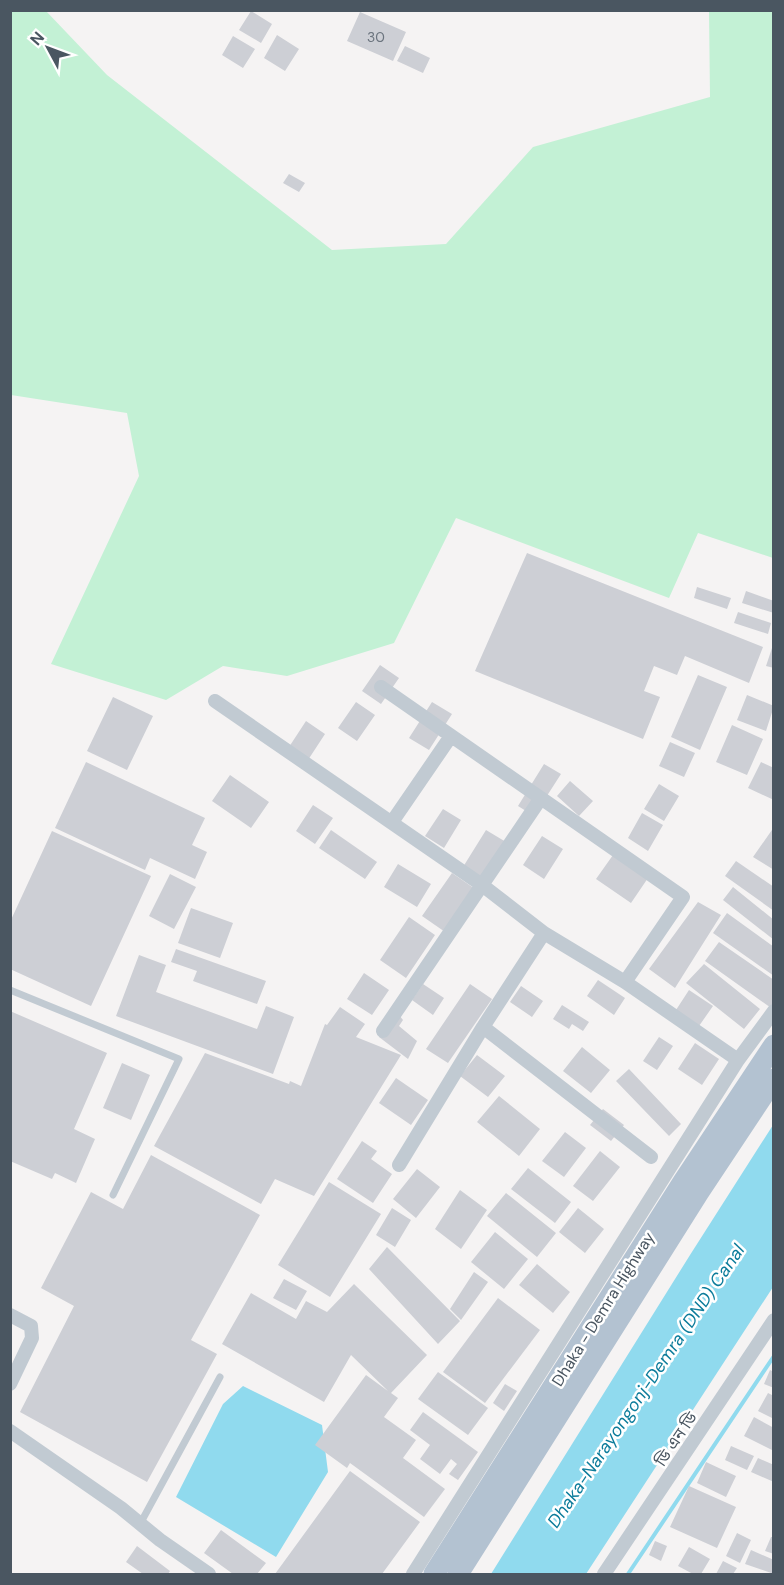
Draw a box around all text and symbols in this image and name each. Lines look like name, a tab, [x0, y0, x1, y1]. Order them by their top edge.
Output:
north arrow	[18, 18, 78, 78]
text: N	[25, 27, 49, 50]
house number: 30	[367, 28, 385, 46]
street label: Dhaka - Demra Highway	[547, 1228, 659, 1390]
water label: Dhaka-Narayongonj-Demra (DND) Canal	[542, 1239, 751, 1532]
street label: ডি এন ডি	[650, 1407, 702, 1471]

